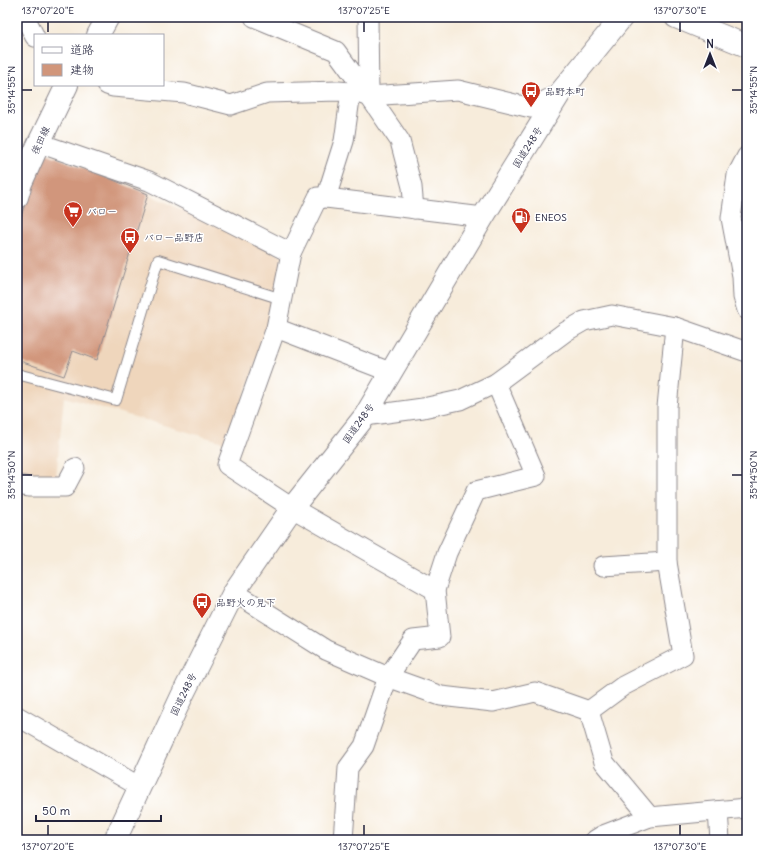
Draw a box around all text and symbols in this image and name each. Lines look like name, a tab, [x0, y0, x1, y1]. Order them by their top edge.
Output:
text: 137°07'20"E	[22, 4, 74, 17]
text: 137°07'25"E	[338, 4, 390, 17]
text: 137°07'30"E	[654, 4, 706, 17]
legend	[34, 34, 164, 86]
north arrow	[690, 34, 730, 74]
text: N	[706, 37, 714, 51]
text: 道路	[70, 42, 94, 57]
text: 建物	[70, 62, 94, 77]
text: 35°14'55"N	[5, 66, 18, 114]
text: 35°14'55"N	[747, 66, 760, 114]
bus stop icon: 品野本町	[520, 80, 542, 108]
place label: 品野本町	[545, 85, 585, 98]
street label: 後田線	[28, 124, 53, 157]
street label: 国道248号	[509, 124, 545, 171]
supermarket icon: バロー	[62, 200, 84, 228]
place label: バロー	[87, 205, 117, 218]
fuel station icon: ENEOS	[510, 206, 532, 234]
place label: ENEOS	[535, 211, 567, 224]
bus stop icon: バロー品野店	[119, 226, 141, 254]
place label: バロー品野店	[144, 231, 204, 244]
street label: 国道248号	[340, 400, 377, 446]
text: 35°14'50"N	[5, 450, 18, 500]
text: 35°14'50"N	[747, 450, 760, 500]
bus stop icon: 品野火の見下	[191, 591, 213, 619]
place label: 品野火の見下	[216, 596, 276, 609]
street label: 国道248号	[167, 670, 200, 718]
scale bar	[36, 797, 161, 823]
text: 50 m	[42, 803, 71, 818]
text: 137°07'20"E	[22, 840, 74, 853]
text: 137°07'25"E	[338, 840, 390, 853]
text: 137°07'30"E	[654, 840, 706, 853]

